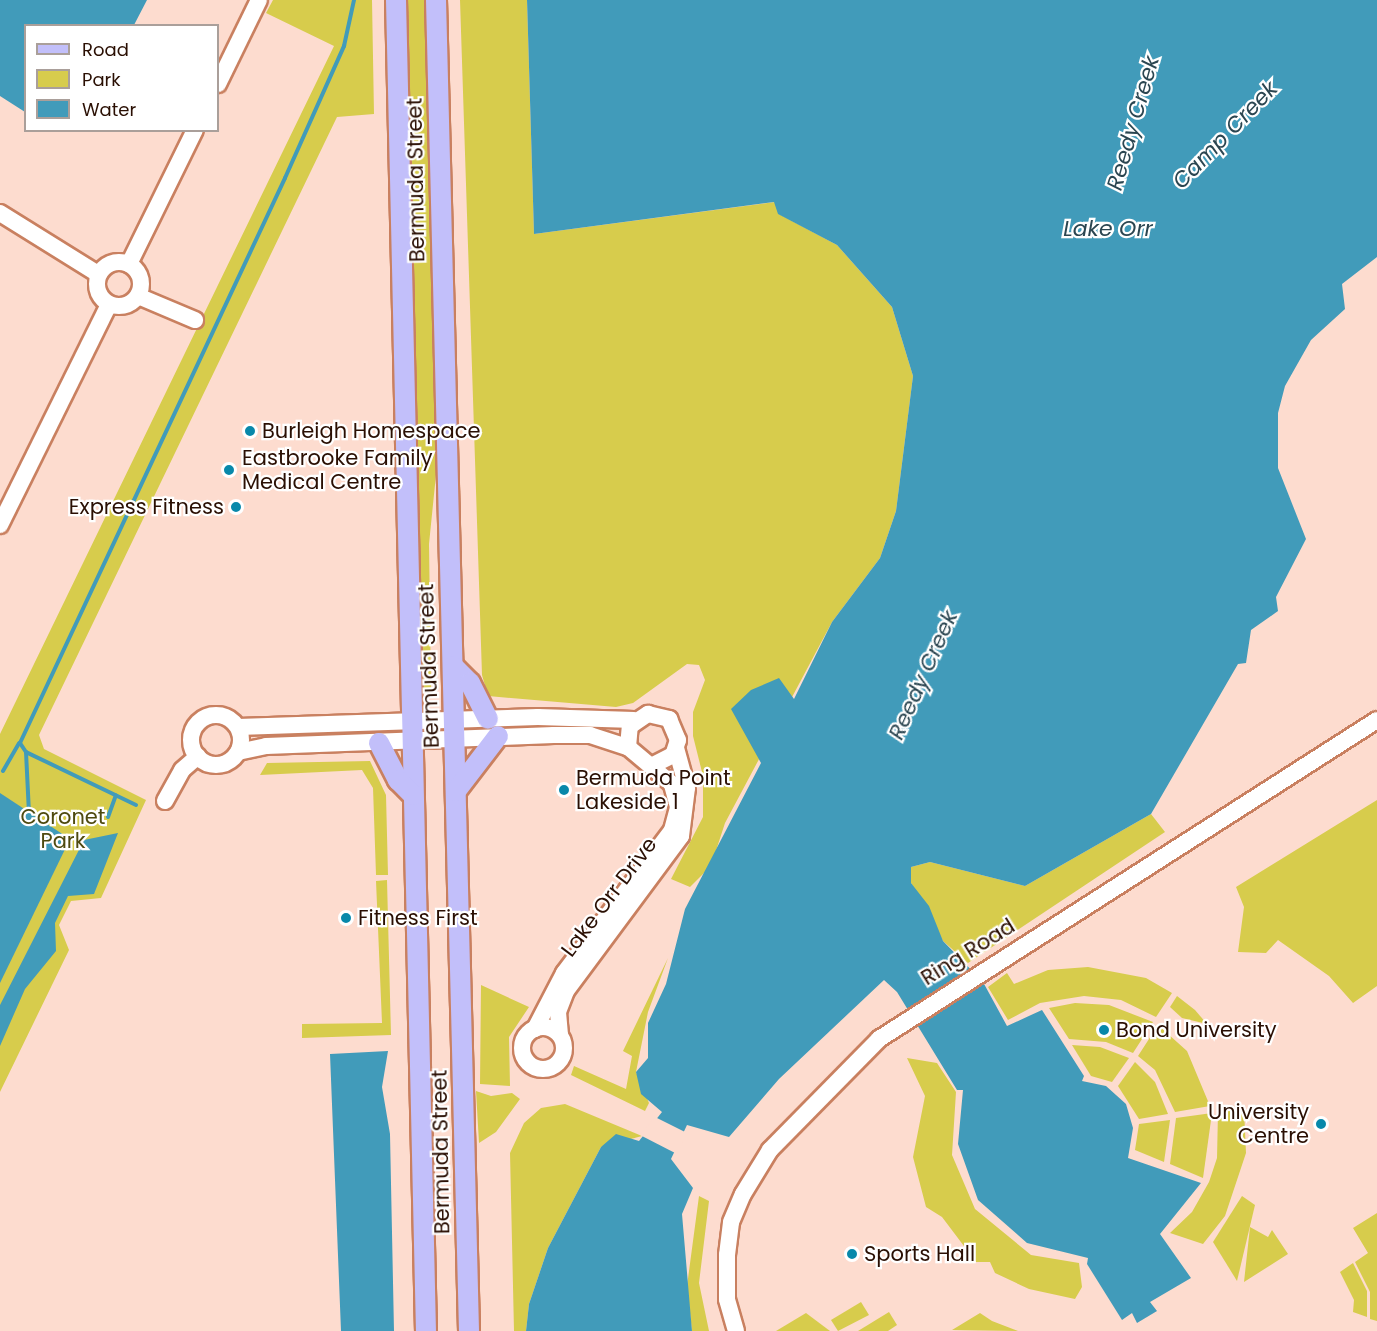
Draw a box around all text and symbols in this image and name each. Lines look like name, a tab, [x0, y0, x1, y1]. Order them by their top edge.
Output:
legend	[24, 24, 219, 132]
text: Road	[82, 37, 129, 62]
water label: Reedy Creek	[1101, 53, 1165, 193]
text: Park	[82, 67, 121, 92]
water label: Camp Creek	[1167, 76, 1283, 194]
text: Water	[82, 97, 136, 122]
street label: Bermuda Street	[402, 98, 430, 262]
water label: Lake Orr	[1063, 216, 1153, 242]
place label: Burleigh Homespace	[262, 418, 480, 444]
marker: Burleigh Homespace	[243, 424, 257, 438]
place label: Eastbrooke Family Medical Centre	[242, 445, 432, 495]
marker: Eastbrooke Family Medical Centre	[220, 461, 238, 479]
place label: Express Fitness	[69, 494, 224, 520]
marker: Express Fitness	[229, 500, 243, 514]
street label: Bermuda Street	[414, 583, 444, 749]
water label: Reedy Creek	[883, 606, 963, 744]
place label: Bermuda Point Lakeside 1	[576, 765, 731, 815]
marker: Bermuda Point Lakeside 1	[557, 783, 571, 797]
park label: Coronet Park	[20, 804, 106, 854]
street label: Lake Orr Drive	[556, 832, 662, 962]
place label: Fitness First	[358, 905, 478, 931]
marker: Fitness First	[339, 911, 353, 925]
street label: Ring Road	[916, 913, 1020, 991]
place label: Bond University	[1116, 1017, 1277, 1043]
marker: Bond University	[1097, 1023, 1111, 1037]
street label: Bermuda Street	[427, 1070, 455, 1234]
place label: University Centre	[1208, 1099, 1309, 1149]
marker: University Centre	[1314, 1117, 1328, 1131]
place label: Sports Hall	[864, 1241, 975, 1267]
marker: Sports Hall	[845, 1247, 859, 1261]

